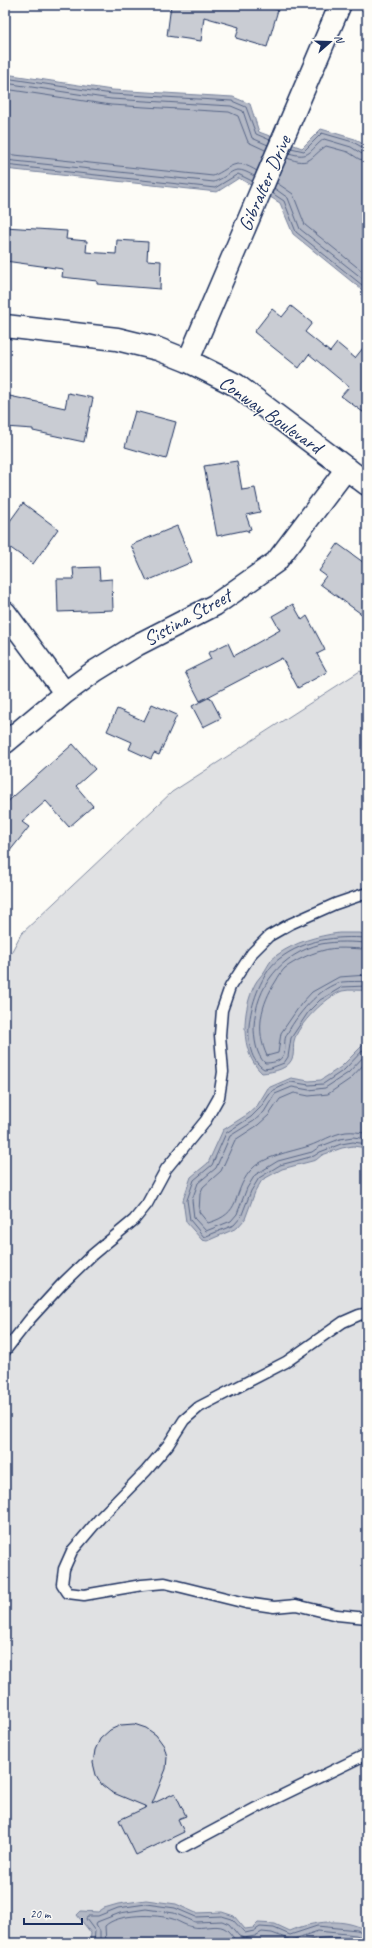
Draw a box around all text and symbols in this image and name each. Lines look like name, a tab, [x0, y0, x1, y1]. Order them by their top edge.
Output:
north arrow	[310, 22, 350, 62]
text: N	[332, 33, 348, 46]
street label: Gibralter Drive	[232, 130, 297, 235]
street label: Conway Boulevard	[214, 370, 330, 461]
street label: Sistina Street	[139, 581, 239, 652]
scale bar	[24, 1900, 82, 1926]
text: 20 m	[30, 1906, 52, 1922]

